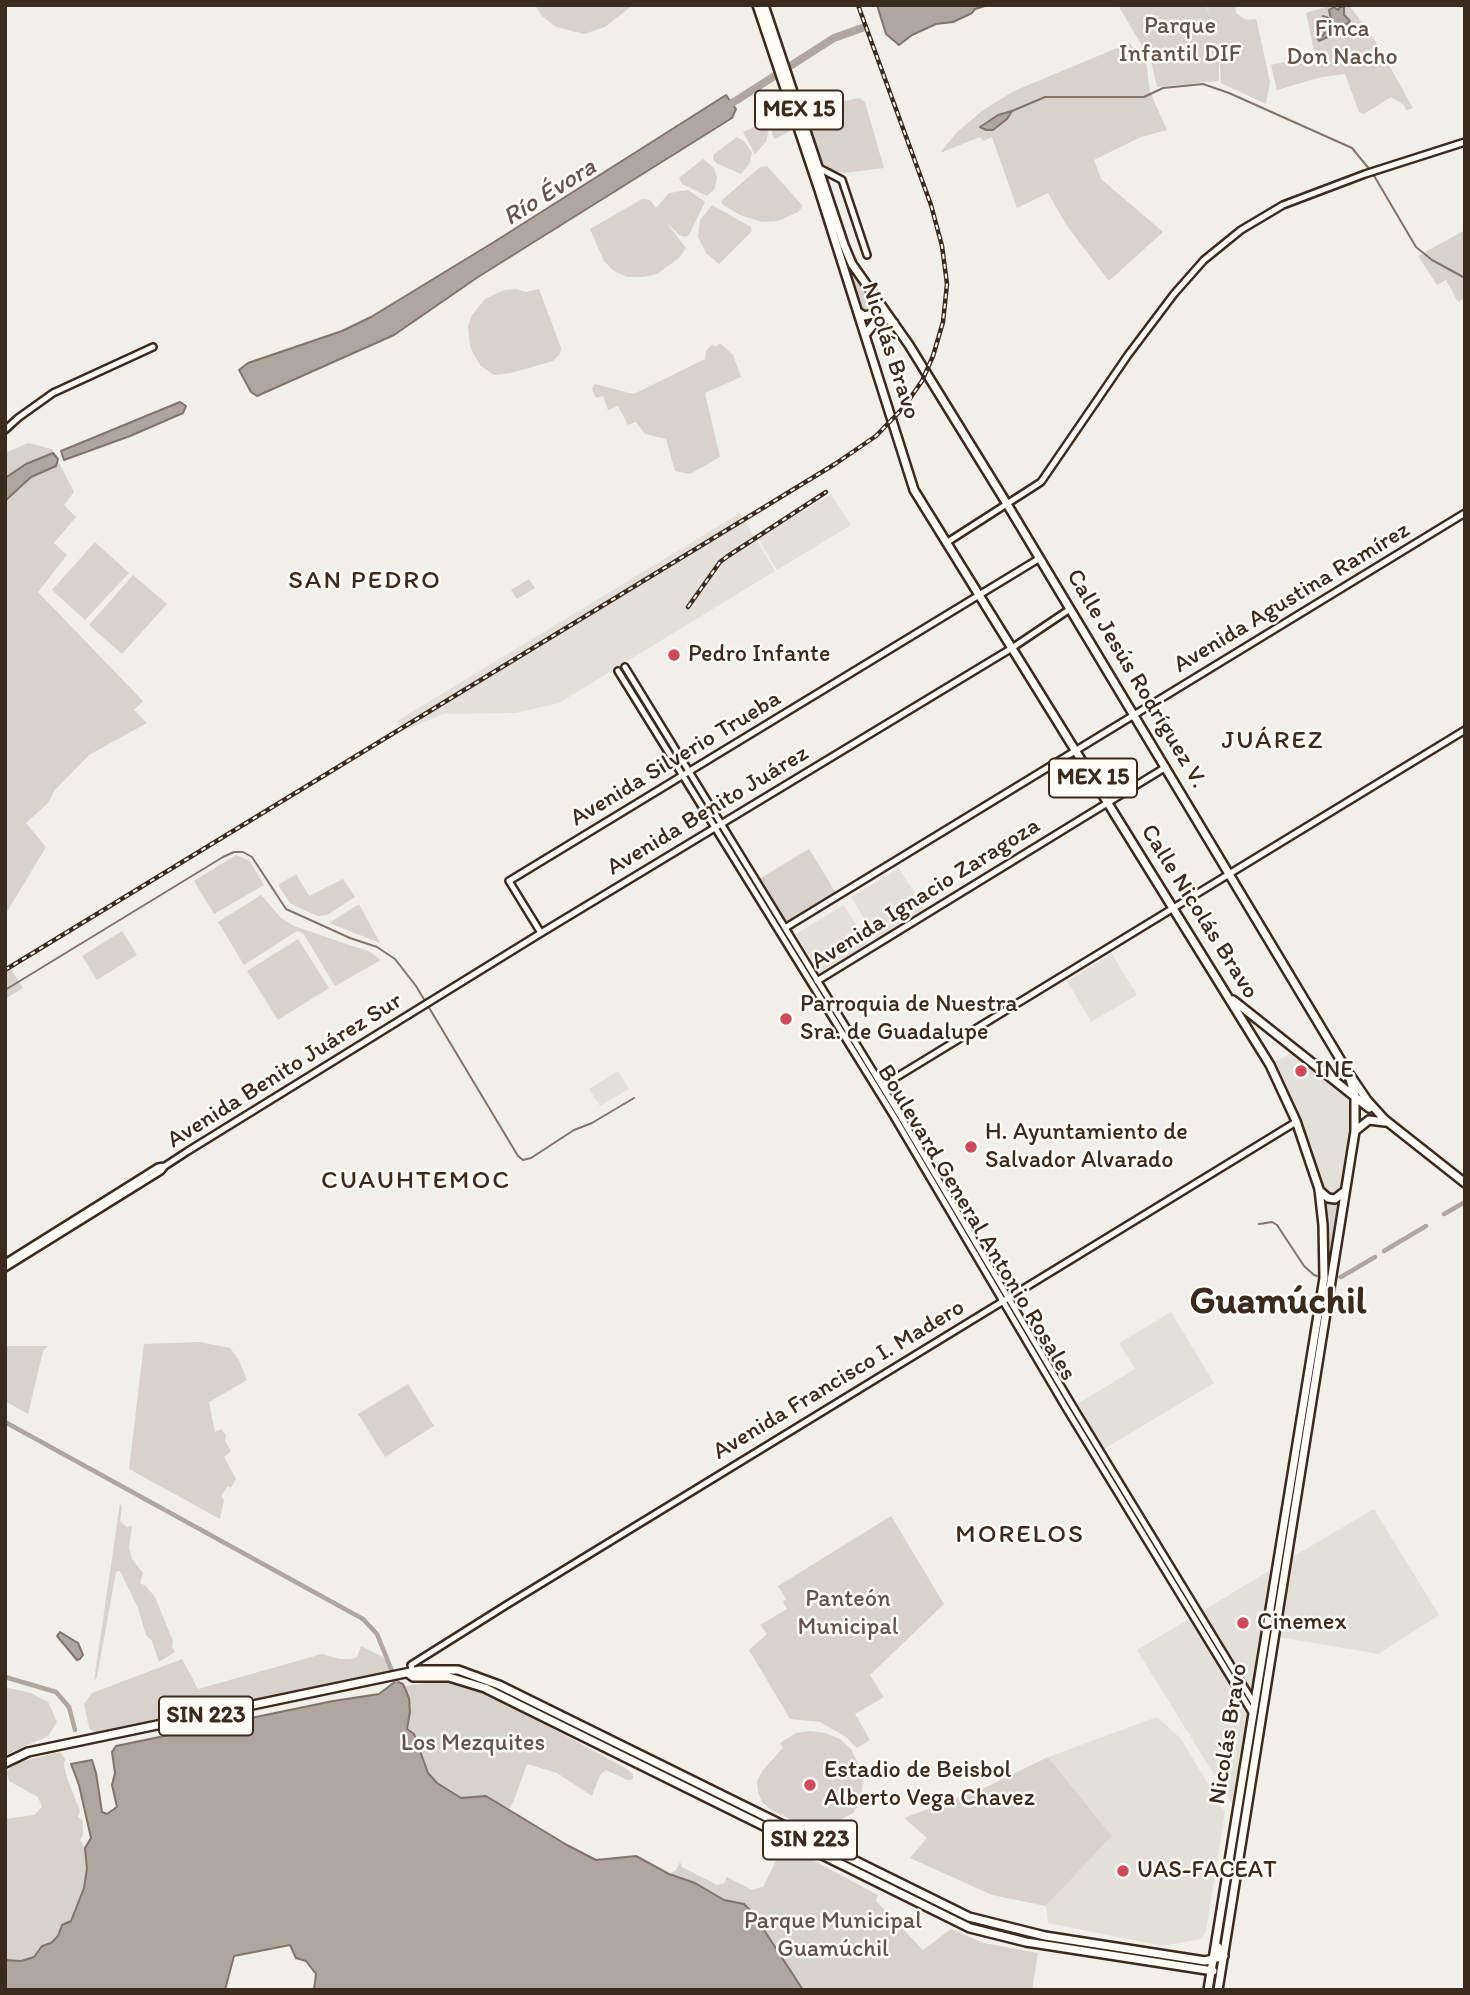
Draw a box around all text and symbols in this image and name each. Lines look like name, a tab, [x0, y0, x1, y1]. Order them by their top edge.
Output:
park label: Parque Infantil DIF	[1119, 13, 1241, 69]
park label: Finca Don Nacho	[1286, 16, 1398, 72]
road number: MEX 15	[755, 90, 843, 130]
water label: Río Évora	[498, 152, 602, 234]
street label: Nicolás Bravo	[854, 279, 926, 423]
street label: Avenida Agustina Ramírez	[1169, 516, 1415, 680]
street label: Calle Jesús Rodríguez V.	[1059, 564, 1213, 794]
district label: SAN PEDRO	[290, 565, 440, 597]
place label: Pedro Infante	[688, 641, 830, 669]
marker: Pedro Infante	[666, 647, 682, 663]
street label: Avenida Silverio Trueba	[565, 685, 787, 833]
district label: JUÁREZ	[1222, 725, 1324, 757]
street label: Avenida Benito Juárez	[602, 739, 814, 883]
road number: MEX 15	[1049, 758, 1137, 798]
street label: Avenida Ignacio Zaragoza	[806, 812, 1046, 976]
street label: Calle Nicolás Bravo	[1134, 819, 1264, 1005]
street label: Avenida Benito Juárez Sur	[162, 987, 408, 1155]
place label: Parroquia de Nuestra Sra. de Guadalupe	[800, 991, 1018, 1047]
marker: Parroquia de Nuestra Sra. de Guadalupe	[778, 1011, 794, 1027]
place label: INE	[1315, 1057, 1354, 1085]
street label: Boulevard General Antonio Rosales	[870, 1060, 1082, 1386]
marker: INE	[1293, 1063, 1309, 1079]
place label: H. Ayuntamiento de Salvador Alvarado	[985, 1119, 1188, 1175]
marker: H. Ayuntamiento de Salvador Alvarado	[963, 1139, 979, 1155]
district label: CUAUHTEMOC	[322, 1165, 510, 1197]
district label: Guamúchil	[1190, 1280, 1366, 1326]
street label: Avenida Francisco I. Madero	[708, 1293, 970, 1467]
district label: MORELOS	[956, 1519, 1084, 1551]
park label: Panteón Municipal	[798, 1586, 898, 1642]
place label: Cinemex	[1257, 1609, 1346, 1637]
marker: Cinemex	[1235, 1615, 1251, 1631]
street label: Nicolás Bravo	[1204, 1662, 1254, 1806]
road number: SIN 223	[159, 1696, 253, 1736]
park label: Los Mezquites	[401, 1730, 545, 1758]
place label: Estadio de Beisbol Alberto Vega Chavez	[824, 1757, 1035, 1813]
marker: Estadio de Beisbol Alberto Vega Chavez	[802, 1777, 818, 1793]
road number: SIN 223	[763, 1820, 857, 1859]
place label: UAS-FACEAT	[1137, 1857, 1277, 1885]
marker: UAS-FACEAT	[1115, 1863, 1131, 1879]
park label: Parque Municipal Guamúchil	[744, 1908, 922, 1964]

